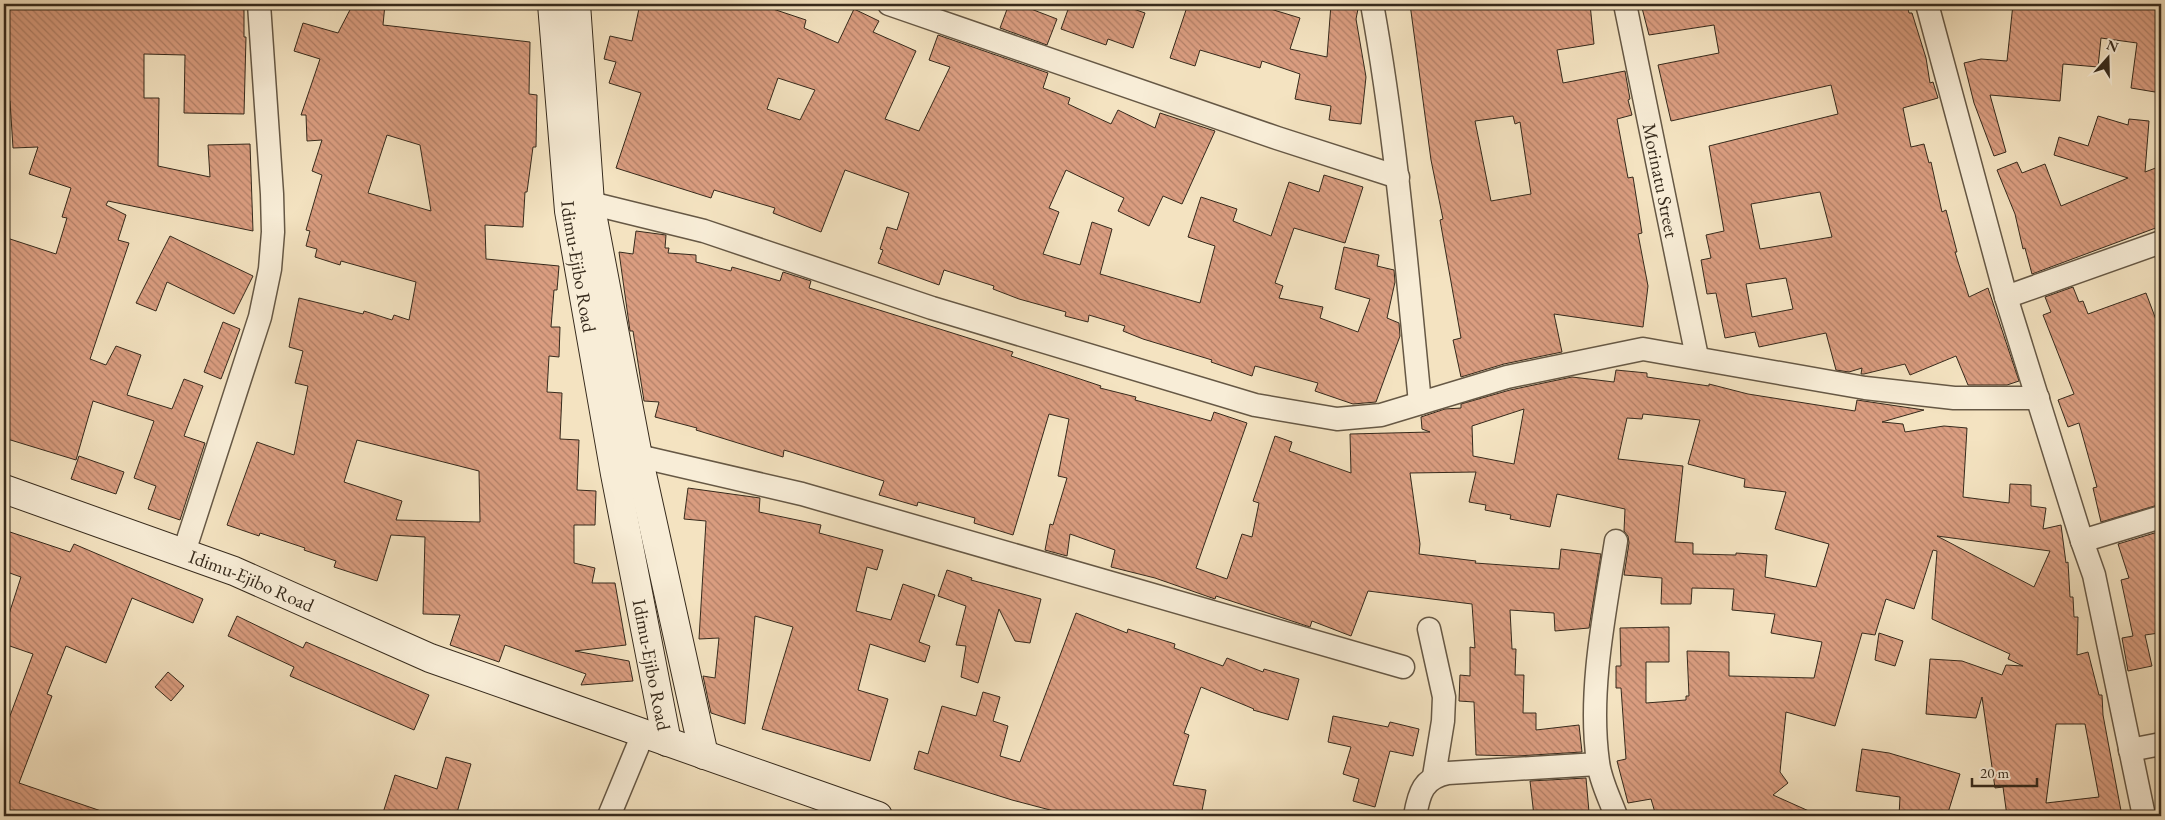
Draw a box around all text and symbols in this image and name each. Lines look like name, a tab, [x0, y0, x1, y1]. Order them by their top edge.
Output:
north arrow	[2082, 32, 2132, 82]
text: N	[2104, 35, 2121, 56]
street label: Morinatu Street	[1637, 121, 1684, 240]
street label: Idimu-Ejibo Road	[555, 200, 602, 335]
street label: Idimu-Ejibo Road	[186, 544, 318, 618]
street label: Idimu-Ejibo Road	[627, 597, 677, 733]
scale bar	[1972, 755, 2038, 787]
text: 20 m	[1980, 763, 2009, 782]

